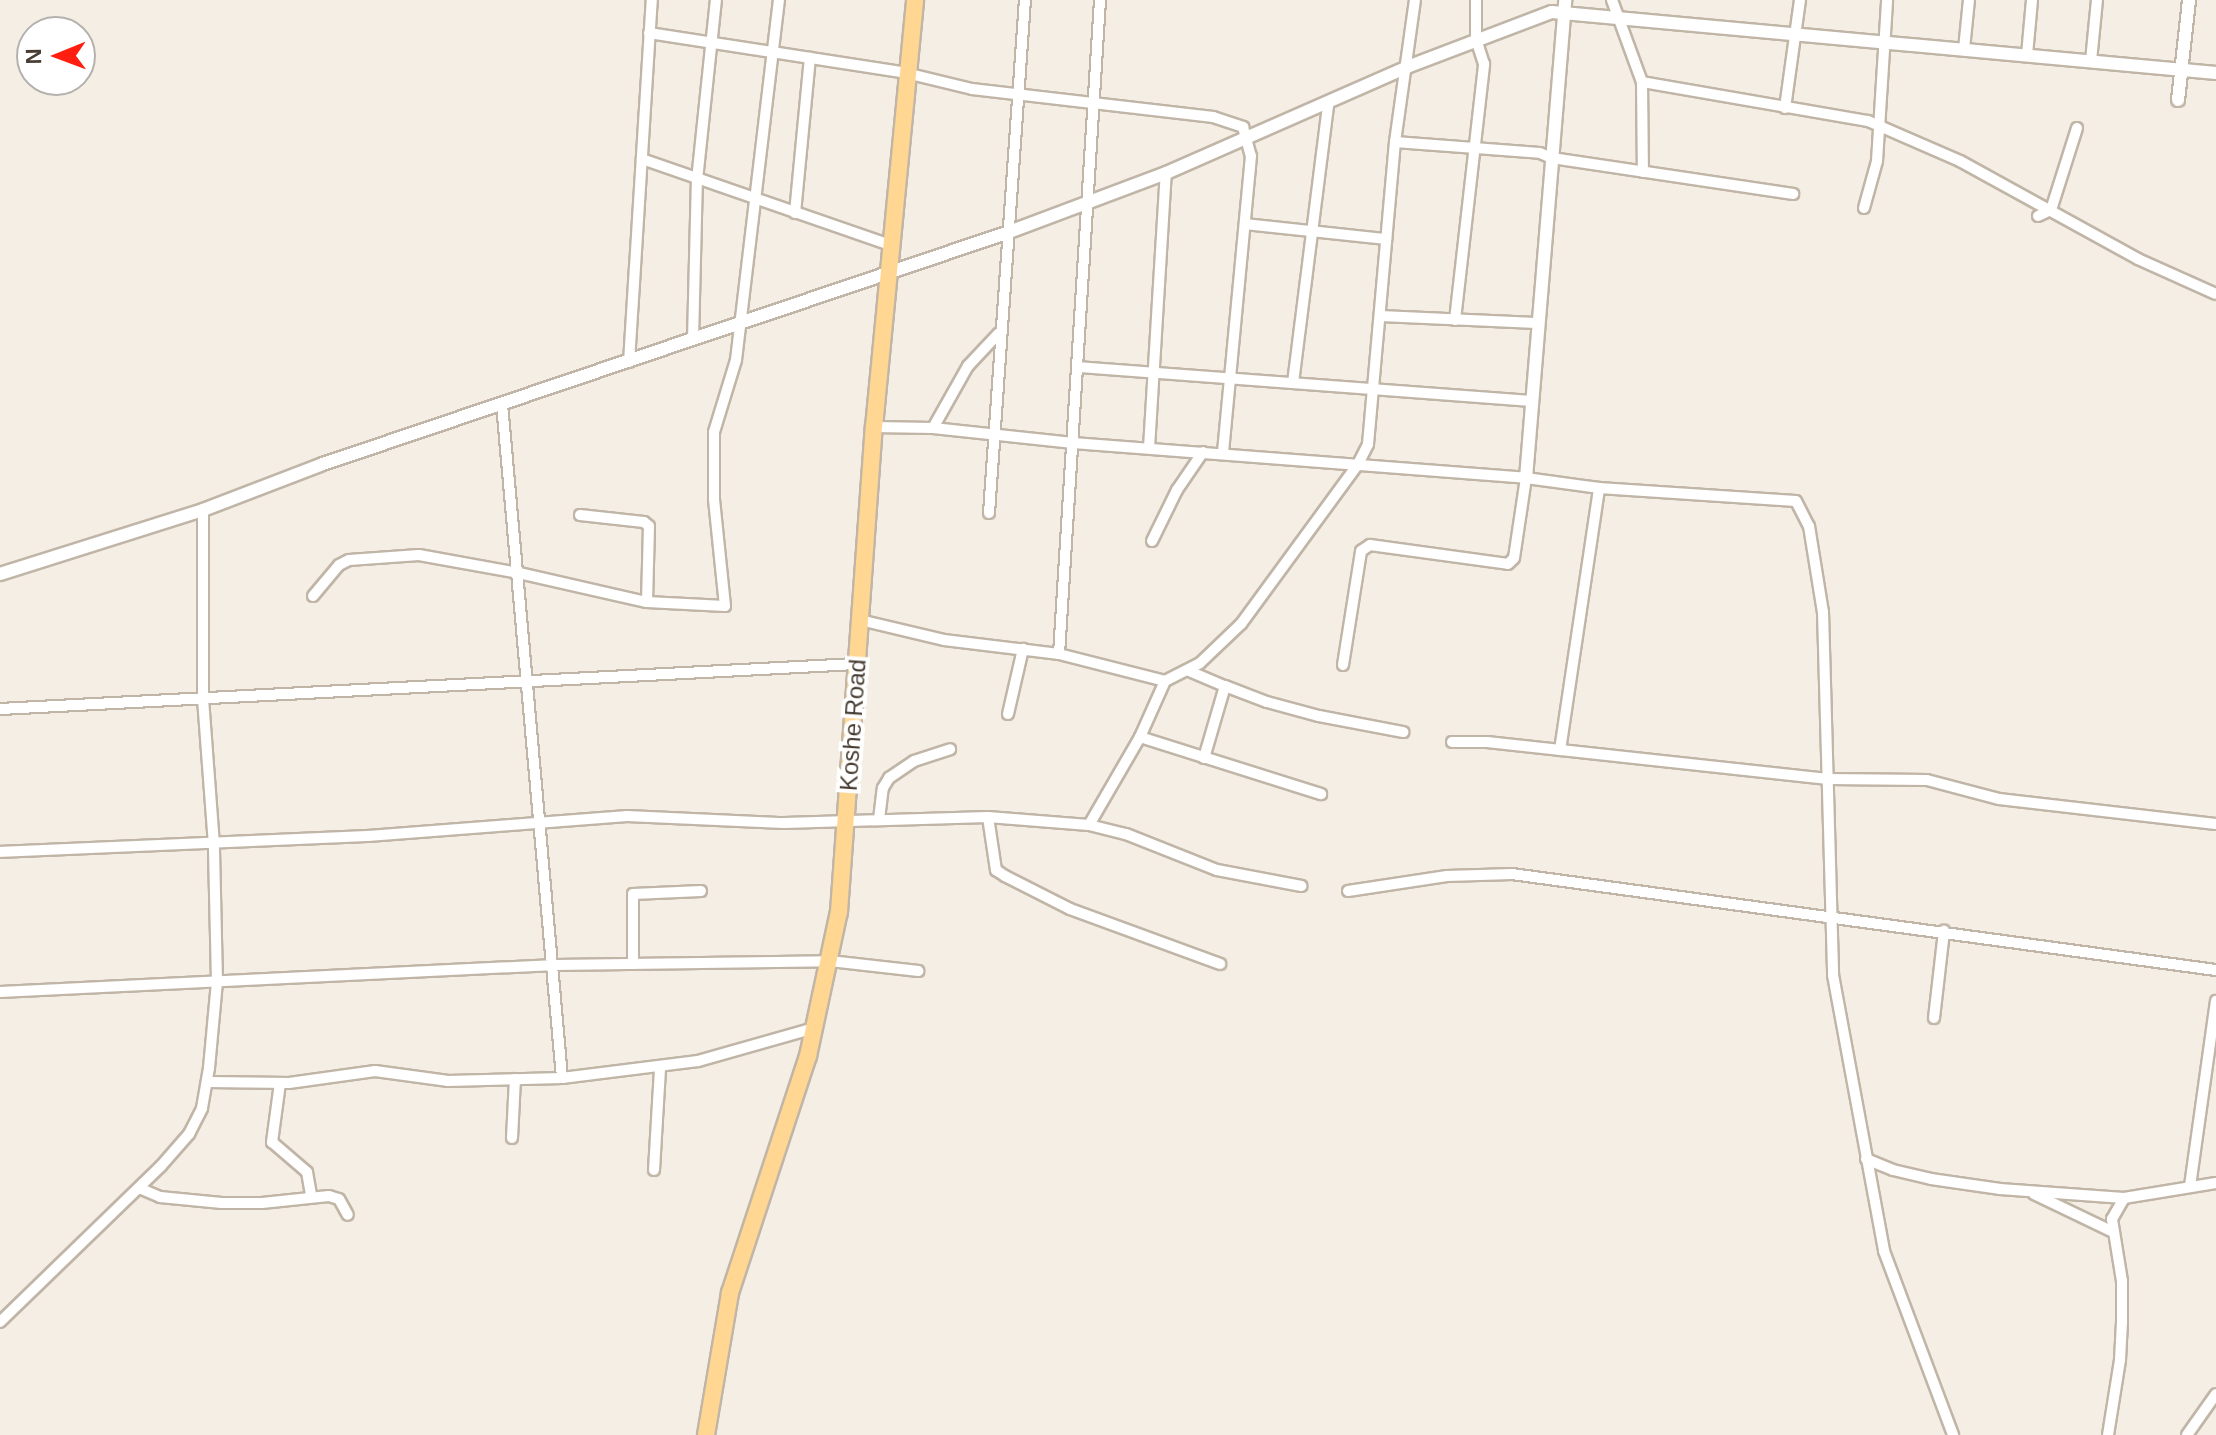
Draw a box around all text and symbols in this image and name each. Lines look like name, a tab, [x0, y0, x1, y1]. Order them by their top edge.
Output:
north arrow	[16, 16, 96, 96]
text: N	[21, 48, 46, 65]
street label: Koshe Road	[834, 658, 872, 792]

